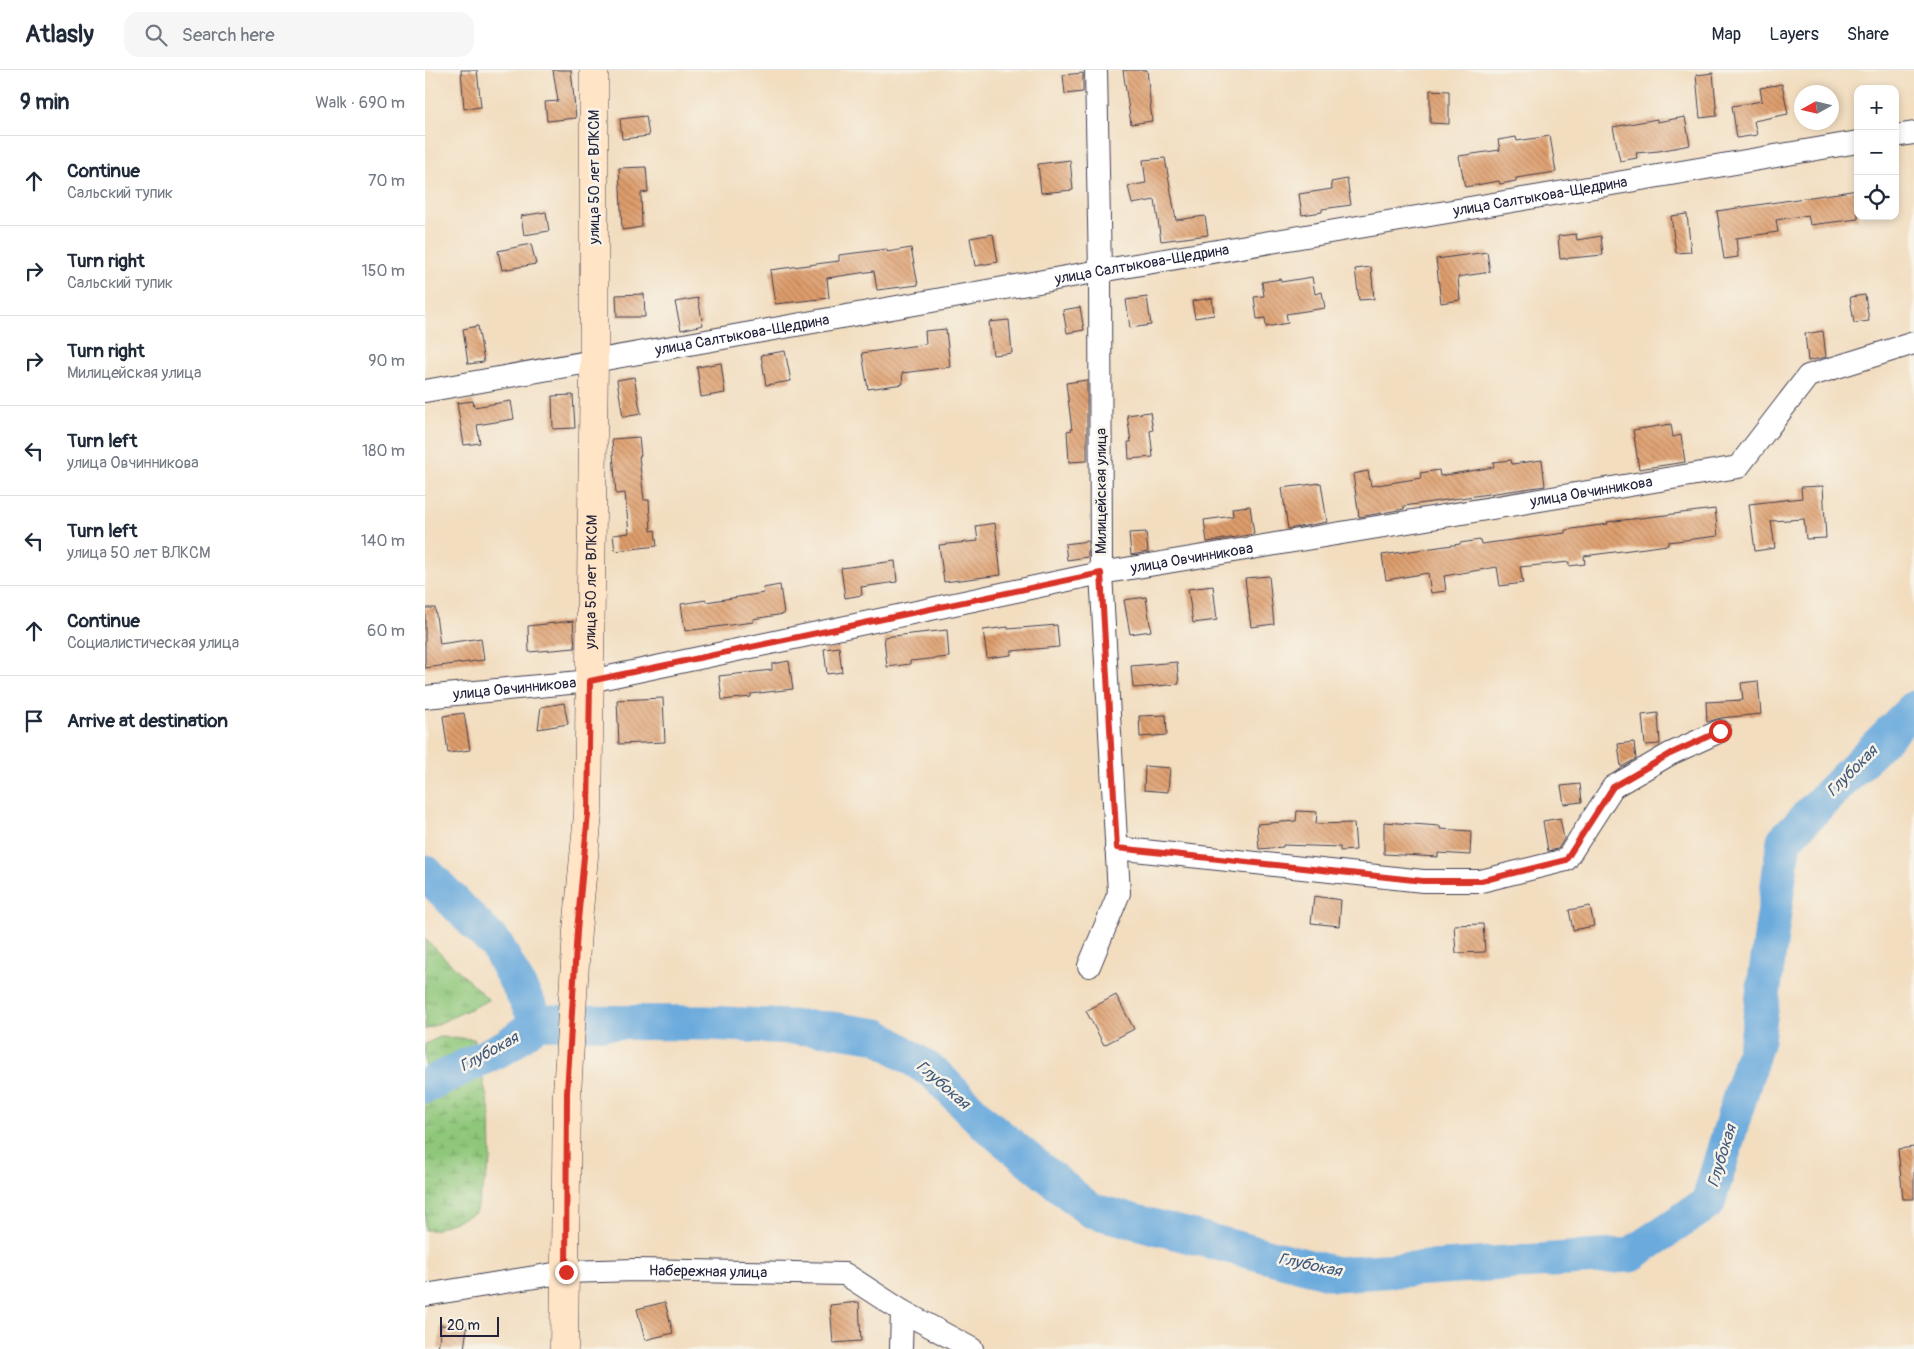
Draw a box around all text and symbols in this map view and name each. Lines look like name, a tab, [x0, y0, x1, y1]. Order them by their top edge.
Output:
search box	[124, 12, 474, 57]
text: Atlasly	[25, 20, 94, 49]
icon: search	[142, 21, 170, 49]
text: Search here	[182, 23, 275, 47]
text: Map	[1712, 23, 1741, 46]
text: Layers	[1769, 23, 1819, 46]
text: Share	[1847, 23, 1889, 46]
north arrow	[1794, 85, 1839, 130]
map controls	[1854, 85, 1899, 220]
button: +	[1854, 85, 1899, 130]
text: 9 min	[20, 89, 69, 116]
text: Walk · 690 m	[315, 93, 405, 113]
street label: улица 50 лет ВЛКСМ	[585, 110, 604, 245]
button: −	[1854, 130, 1899, 175]
text: Continue	[67, 159, 140, 183]
icon: ahead	[20, 167, 48, 195]
text: 70 m	[368, 171, 405, 191]
street label: улица Салтыкова-Щедрина	[1450, 172, 1629, 220]
button: locate	[1854, 175, 1899, 220]
text: Сальский тупик	[67, 183, 173, 203]
street label: улица Салтыкова-Щедрина	[1052, 240, 1230, 289]
text: Turn right	[67, 249, 145, 273]
icon: right	[20, 257, 48, 285]
text: 150 m	[361, 261, 405, 281]
text: Сальский тупик	[67, 273, 173, 293]
street label: улица Салтыкова-Щедрина	[652, 310, 831, 360]
text: Turn right	[67, 339, 145, 363]
icon: right	[20, 347, 48, 375]
text: 90 m	[368, 351, 405, 371]
text: Милицейская улица	[67, 363, 201, 383]
street label: Милицейская улица	[1092, 428, 1111, 554]
text: Turn left	[67, 429, 137, 453]
icon: left	[20, 437, 48, 465]
text: 180 m	[362, 441, 405, 461]
text: улица Овчинникова	[67, 453, 199, 473]
street label: улица Овчинникова	[1528, 472, 1654, 511]
street label: улица 50 лет ВЛКСМ	[581, 514, 601, 650]
text: Turn left	[67, 519, 137, 543]
icon: left	[20, 527, 48, 555]
text: 140 m	[361, 531, 405, 551]
street label: улица Овчинникова	[1128, 538, 1254, 578]
text: улица 50 лет ВЛКСМ	[67, 543, 210, 563]
text: Continue	[67, 609, 140, 633]
icon: ahead	[20, 617, 48, 645]
text: 60 m	[367, 621, 405, 641]
text: Социалистическая улица	[67, 633, 239, 653]
street label: улица Овчинникова	[451, 673, 577, 704]
icon: arrive	[20, 707, 48, 735]
text: Arrive at destination	[67, 709, 228, 733]
route start	[1709, 720, 1732, 743]
water label: Глубокая	[1822, 740, 1883, 801]
water label: Глубокая	[456, 1027, 523, 1076]
water label: Глубокая	[912, 1056, 975, 1114]
water label: Глубокая	[1703, 1121, 1741, 1189]
water label: Глубокая	[1277, 1249, 1345, 1282]
route end	[555, 1261, 578, 1284]
street label: Набережная улица	[649, 1261, 767, 1282]
scale bar	[440, 1314, 499, 1337]
text: 20 m	[447, 1317, 480, 1334]

